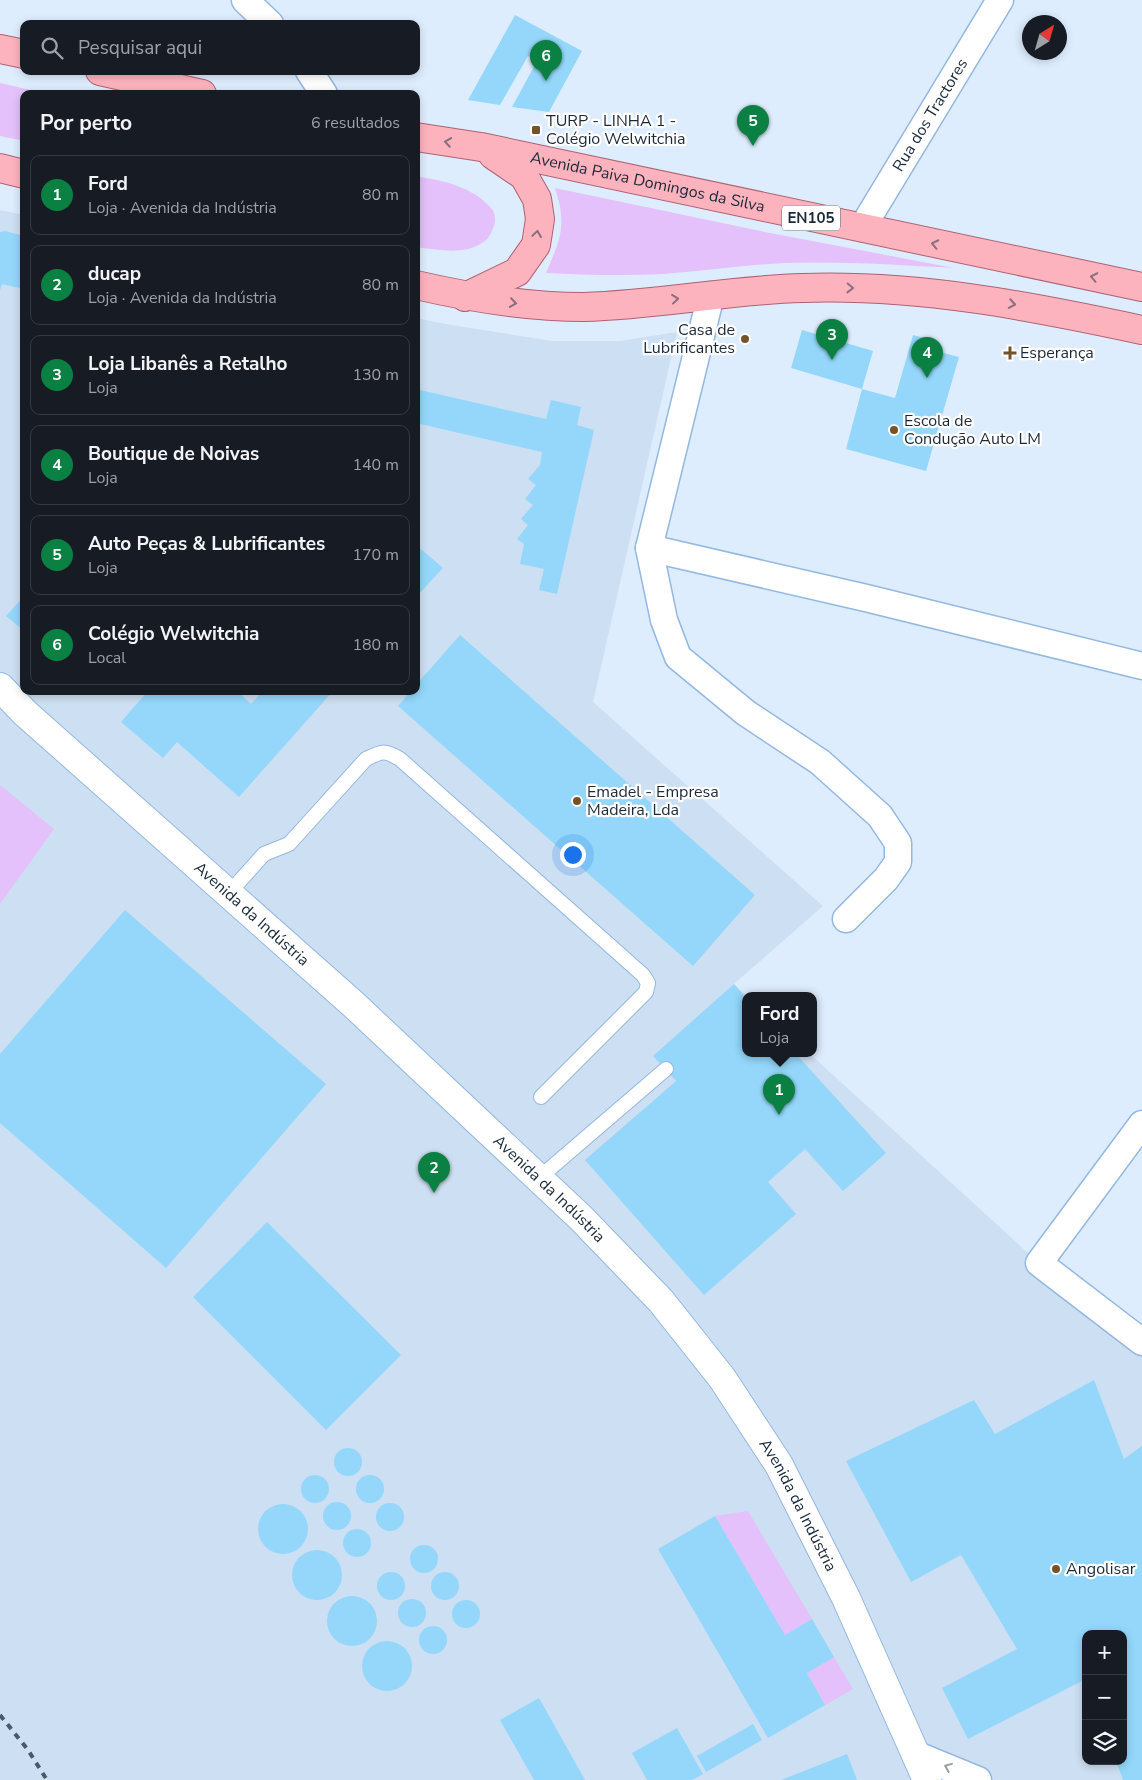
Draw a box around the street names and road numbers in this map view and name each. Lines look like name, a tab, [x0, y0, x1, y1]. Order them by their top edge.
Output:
street label: Rua dos Tractores	[888, 54, 973, 176]
street label: Avenida Paiva Domingos da Silva	[528, 147, 767, 218]
road number: EN105	[782, 206, 840, 230]
street label: Avenida da Indústria	[189, 857, 314, 971]
street label: Avenida da Indústria	[488, 1130, 610, 1248]
street label: Avenida da Indústria	[754, 1434, 842, 1575]

